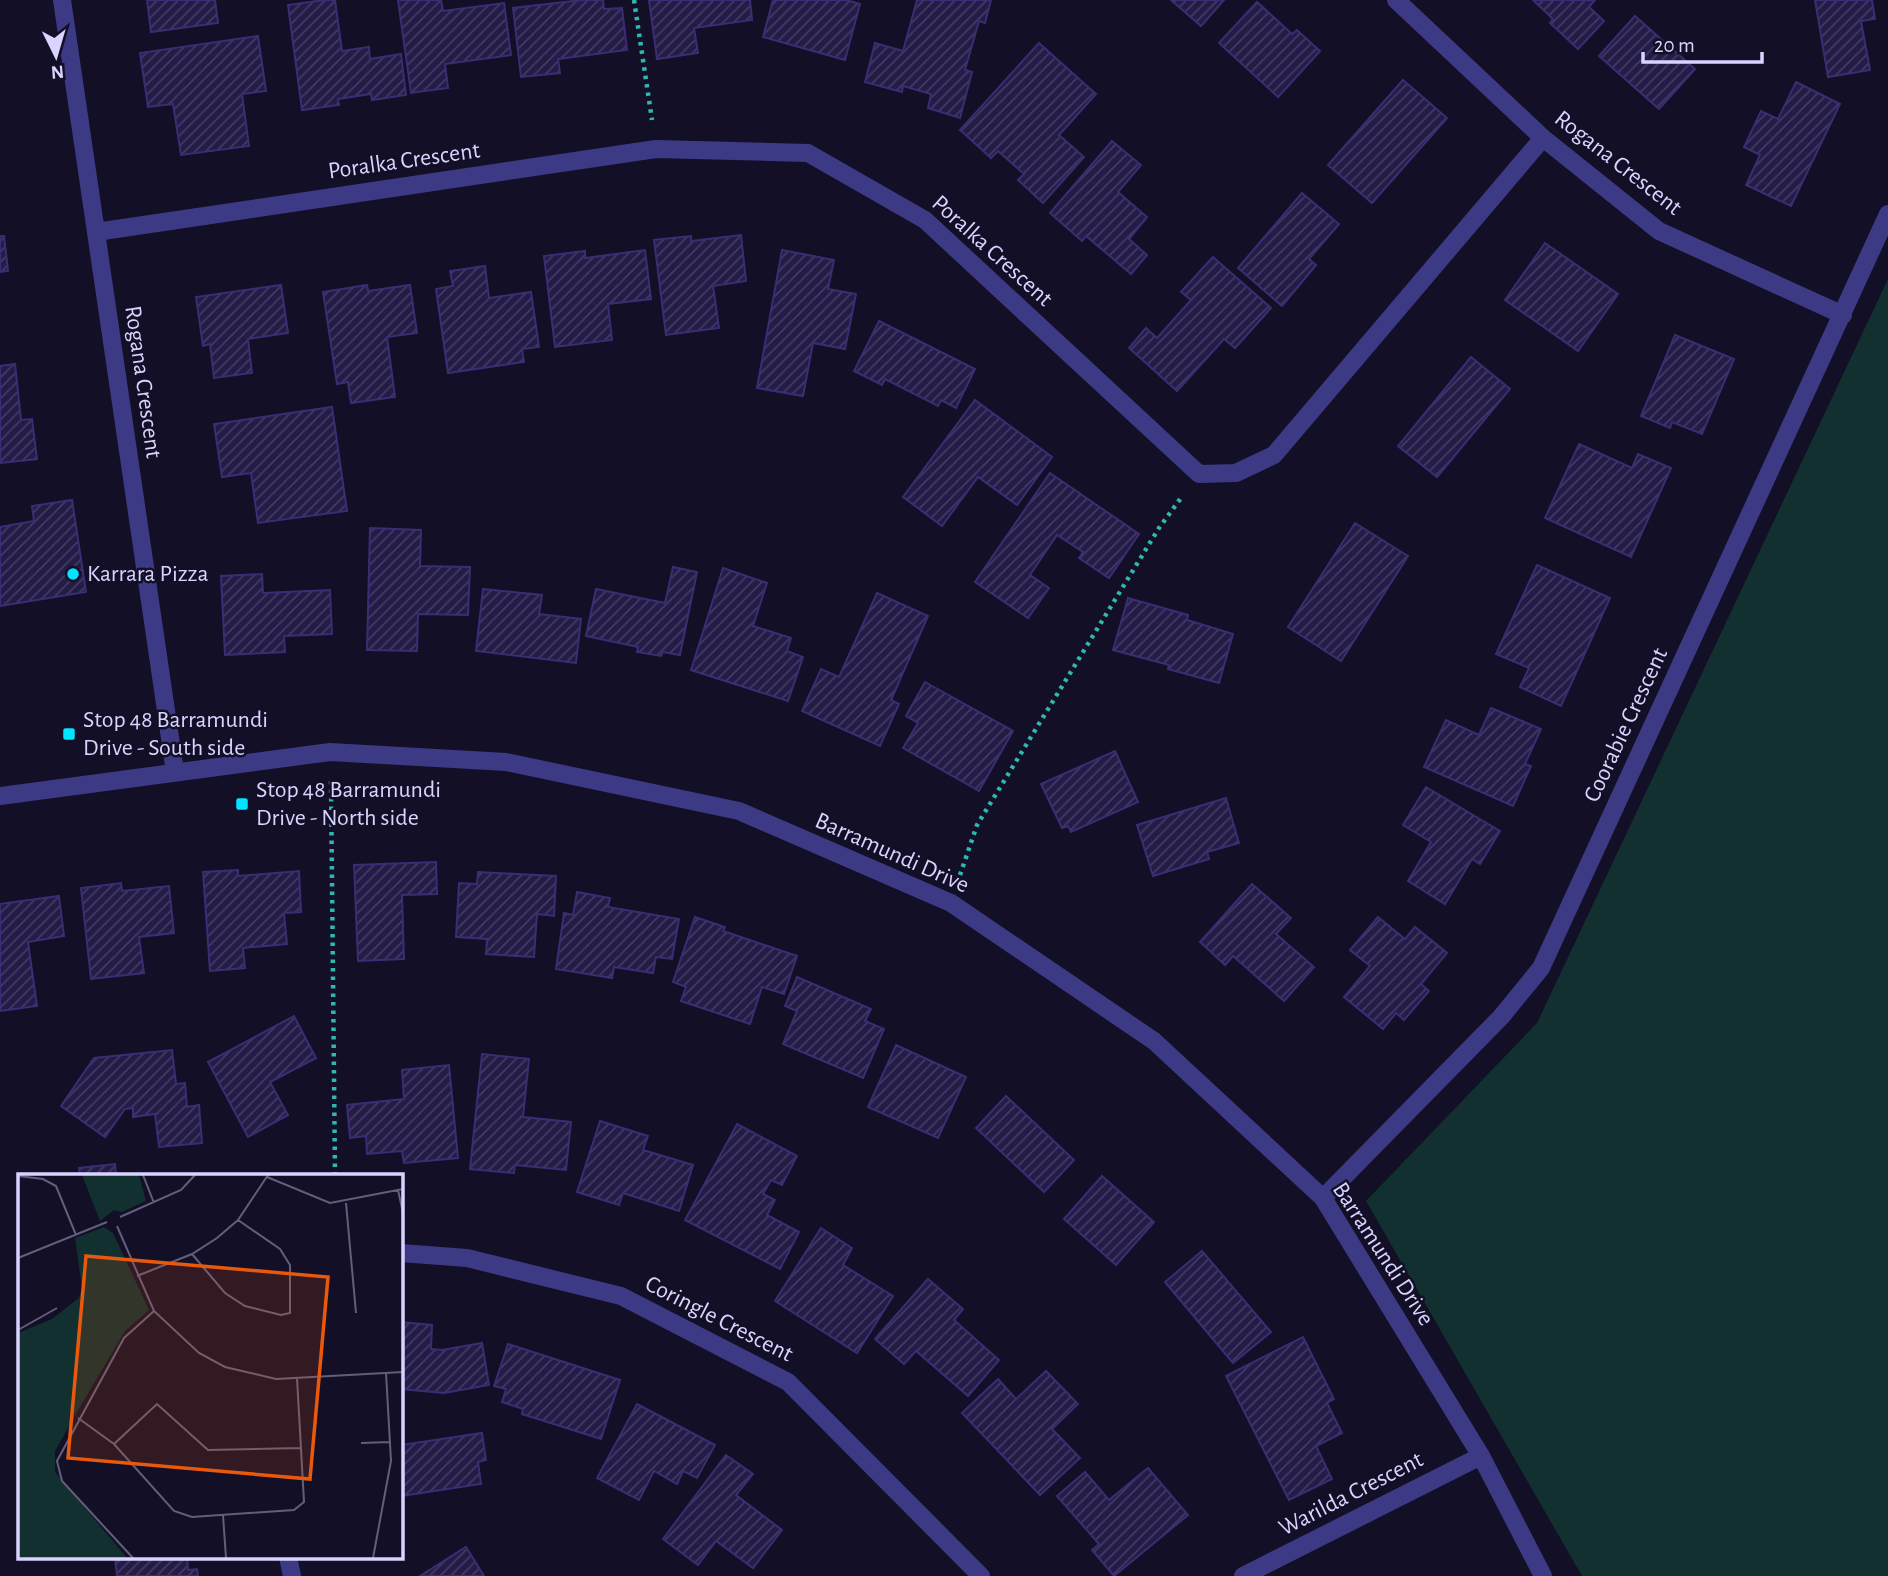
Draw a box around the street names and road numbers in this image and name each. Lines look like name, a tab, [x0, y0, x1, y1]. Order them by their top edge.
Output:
street label: Rogana Crescent	[1550, 106, 1686, 220]
street label: Poralka Crescent	[327, 138, 482, 184]
street label: Poralka Crescent	[927, 191, 1057, 311]
street label: Rogana Crescent	[120, 304, 166, 460]
street label: Coorabie Crescent	[1580, 644, 1672, 806]
street label: Barramundi Drive	[811, 808, 973, 898]
street label: Barramundi Drive	[1328, 1178, 1438, 1330]
street label: Coringle Crescent	[641, 1271, 797, 1367]
street label: Warilda Crescent	[1275, 1447, 1427, 1541]

